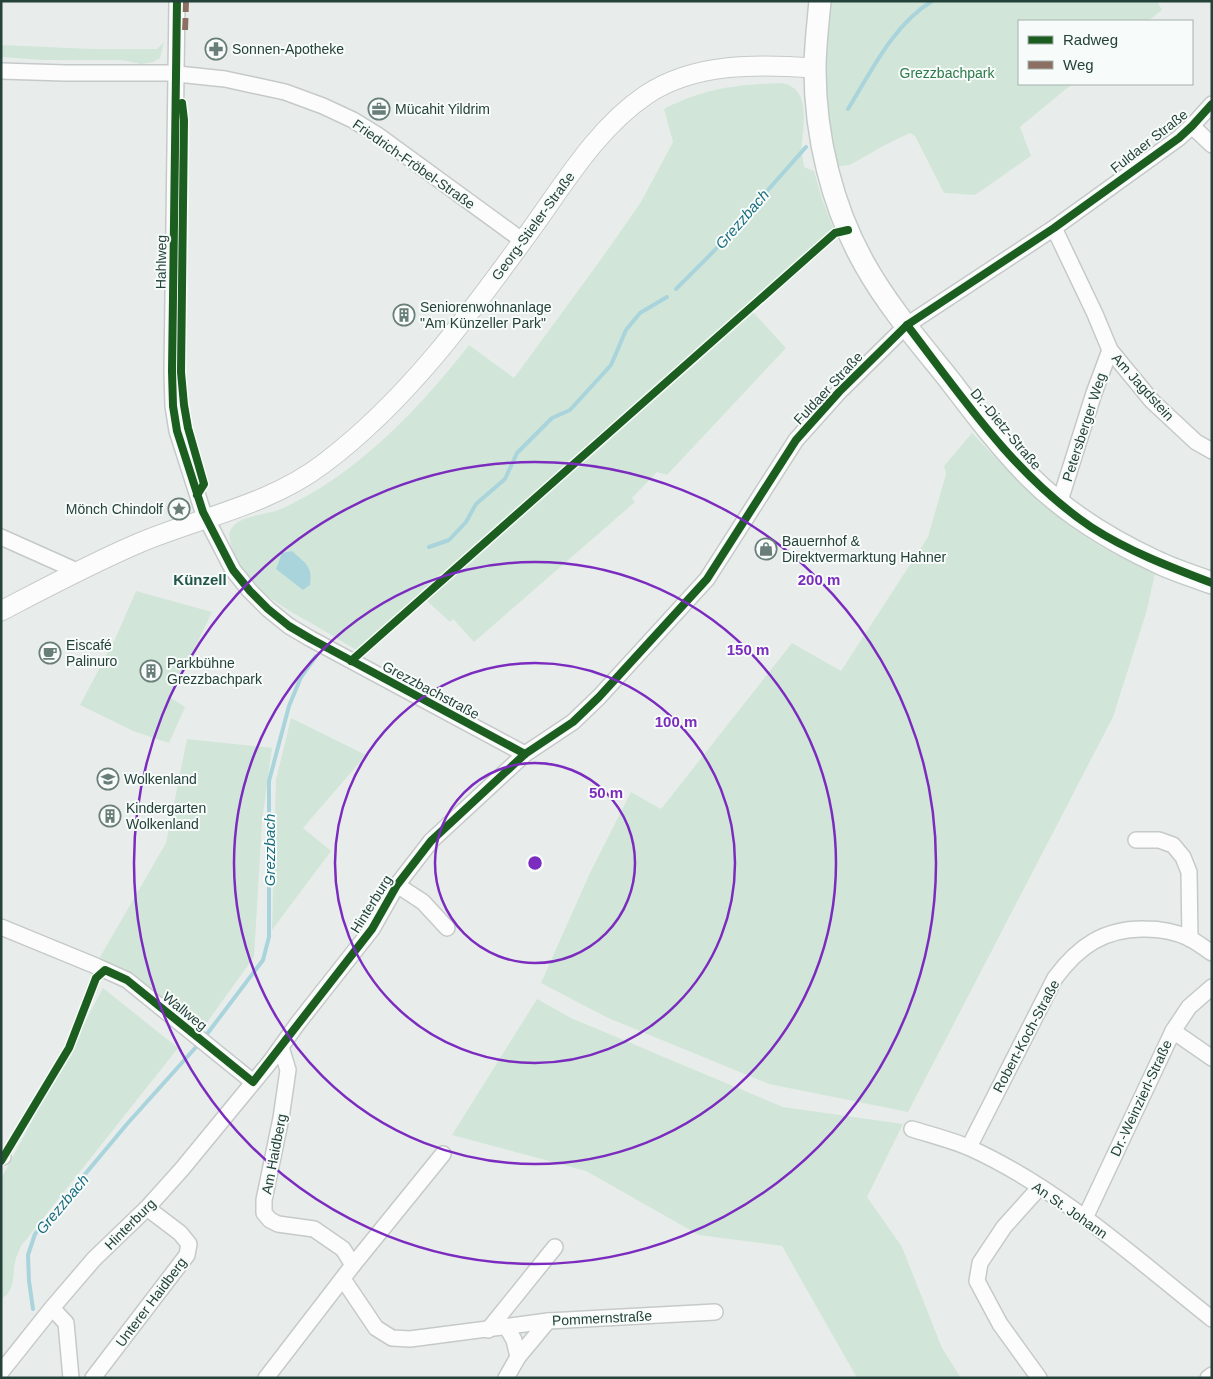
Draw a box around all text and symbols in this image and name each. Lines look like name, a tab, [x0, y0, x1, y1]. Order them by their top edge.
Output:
legend	[1018, 20, 1193, 85]
text: Radweg	[1063, 31, 1118, 48]
pharmacy icon: Sonnen-Apotheke	[204, 37, 228, 61]
place label: Sonnen-Apotheke	[232, 41, 344, 57]
text: Weg	[1063, 56, 1094, 73]
park label: Grezzbachpark	[900, 65, 995, 81]
office icon: Mücahit Yildrim	[367, 97, 391, 121]
place label: Mücahit Yildrim	[395, 101, 490, 117]
street label: Fuldaer Straße	[1107, 106, 1191, 176]
street label: Friedrich-Fröbel-Straße	[350, 116, 478, 212]
street label: Georg-Stieler-Straße	[488, 169, 578, 283]
water label: Grezzbach	[712, 186, 772, 252]
street label: Hahlweg	[153, 235, 169, 289]
place label: Seniorenwohnanlage "Am Künzeller Park"	[420, 299, 552, 331]
building icon: Seniorenwohnanlage "Am Künzeller Park"	[392, 303, 416, 327]
street label: Fuldaer Straße	[790, 348, 866, 428]
street label: Am Jagdstein	[1109, 350, 1177, 424]
street label: Petersberger Weg	[1059, 371, 1109, 483]
street label: Dr.-Dietz-Straße	[967, 385, 1045, 473]
place icon: Mönch Chindolf	[167, 497, 191, 521]
place label: Mönch Chindolf	[66, 501, 163, 517]
place label: Bauernhof & Direktvermarktung Hahner	[782, 533, 947, 565]
shop icon: Bauernhof & Direktvermarktung Hahner	[754, 537, 778, 561]
district label: Künzell	[173, 571, 227, 588]
text: 200 m	[798, 571, 840, 588]
place label: Eiscafé Palinuro	[66, 637, 118, 669]
cafe icon: Eiscafé Palinuro	[38, 641, 62, 665]
text: 150 m	[727, 641, 769, 658]
place label: Parkbühne Grezzbachpark	[167, 655, 263, 687]
street label: Grezzbachstraße	[380, 658, 482, 722]
building icon: Parkbühne Grezzbachpark	[139, 659, 163, 683]
text: 100 m	[655, 713, 697, 730]
school or university icon: Wolkenland	[96, 767, 120, 791]
place label: Wolkenland	[124, 771, 197, 787]
text: 50 m	[589, 784, 623, 801]
place label: Kindergarten Wolkenland	[126, 800, 206, 832]
building icon: Kindergarten Wolkenland	[98, 804, 122, 828]
water label: Grezzbach	[261, 814, 278, 886]
centre of rings	[526, 854, 544, 872]
street label: Hinterburg	[347, 872, 395, 936]
street label: Robert-Koch-Straße	[990, 977, 1063, 1095]
street label: Wallweg	[160, 988, 210, 1034]
street label: Dr.-Weinzierl-Straße	[1107, 1037, 1175, 1159]
street label: Am Haidberg	[258, 1112, 290, 1196]
water label: Grezzbach	[32, 1171, 92, 1237]
street label: An St. Johann	[1029, 1178, 1111, 1242]
street label: Hinterburg	[101, 1195, 159, 1253]
street label: Unterer Haidberg	[112, 1254, 190, 1350]
street label: Pommernstraße	[551, 1307, 653, 1329]

